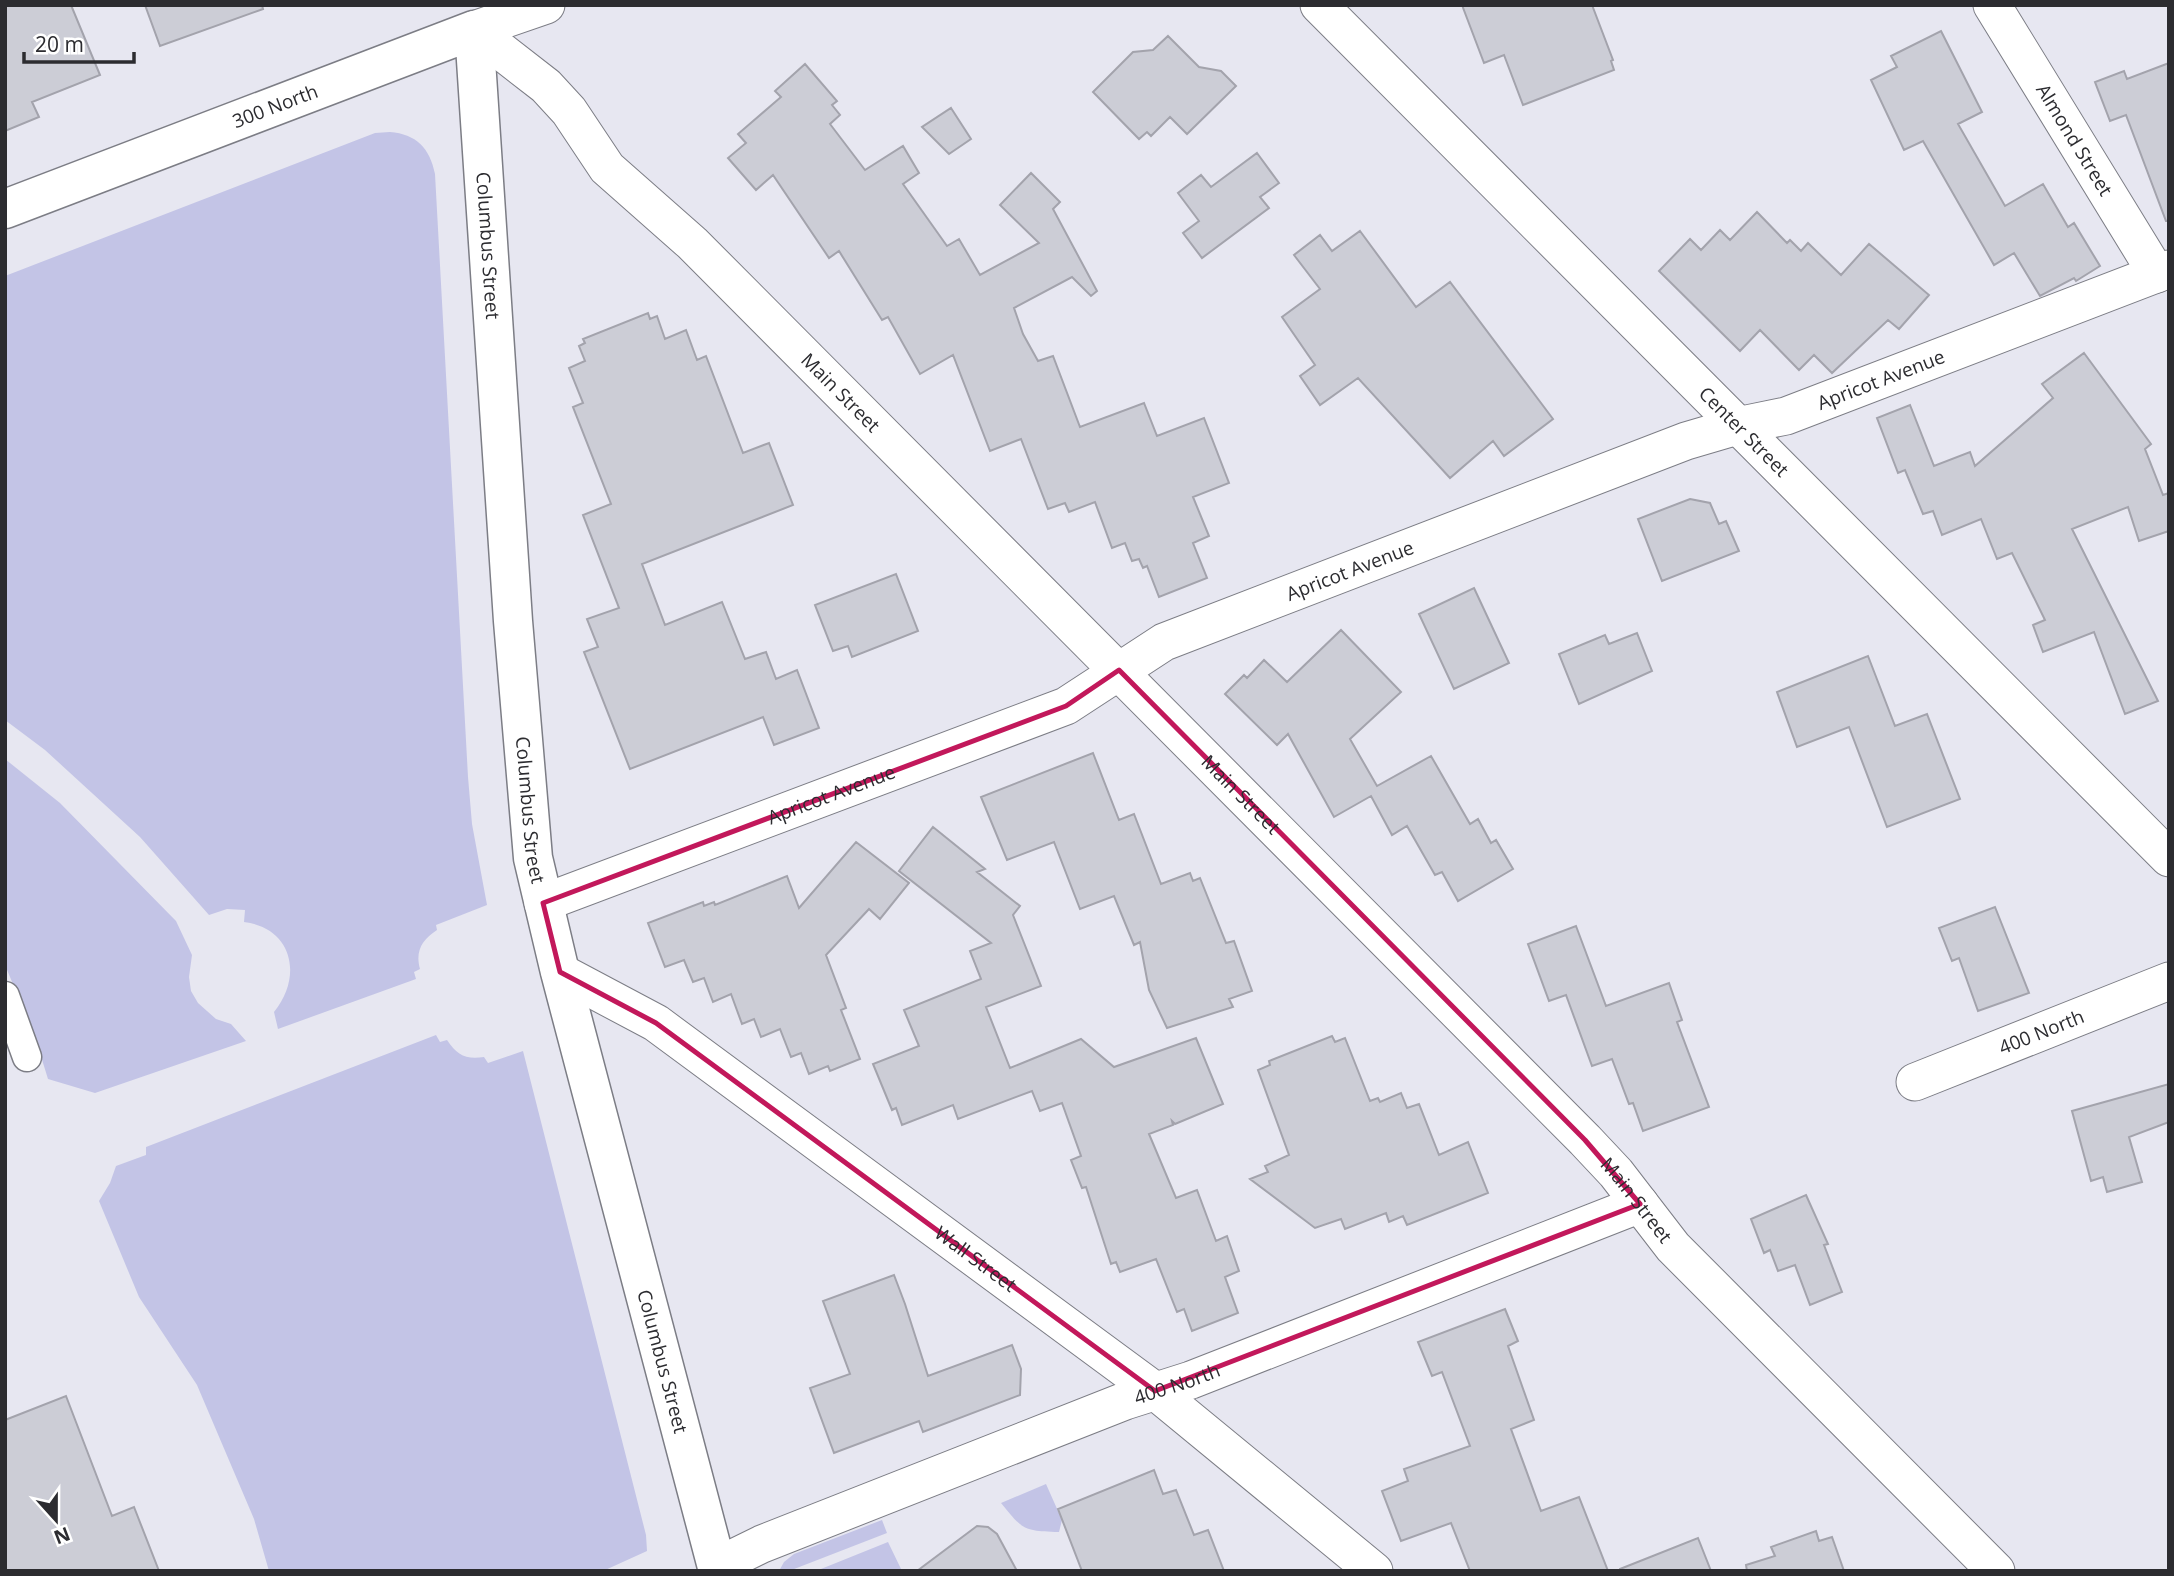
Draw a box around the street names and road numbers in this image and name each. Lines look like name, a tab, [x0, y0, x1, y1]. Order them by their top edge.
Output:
street label: 300 North	[229, 78, 321, 134]
street label: Almond Street	[2030, 79, 2119, 201]
street label: Columbus Street	[470, 171, 506, 320]
street label: Apricot Avenue	[1813, 343, 1948, 416]
street label: Main Street	[796, 347, 886, 438]
street label: Center Street	[1693, 381, 1795, 482]
street label: Apricot Avenue	[1282, 534, 1417, 607]
street label: Columbus Street	[510, 735, 552, 886]
street label: Main Street	[1196, 749, 1286, 840]
street label: Apricot Avenue	[764, 759, 899, 830]
street label: 400 North	[1995, 1003, 2088, 1060]
street label: Main Street	[1595, 1152, 1678, 1248]
street label: Wall Street	[929, 1220, 1022, 1298]
street label: Columbus Street	[631, 1287, 694, 1436]
street label: 400 North	[1131, 1357, 1224, 1410]

